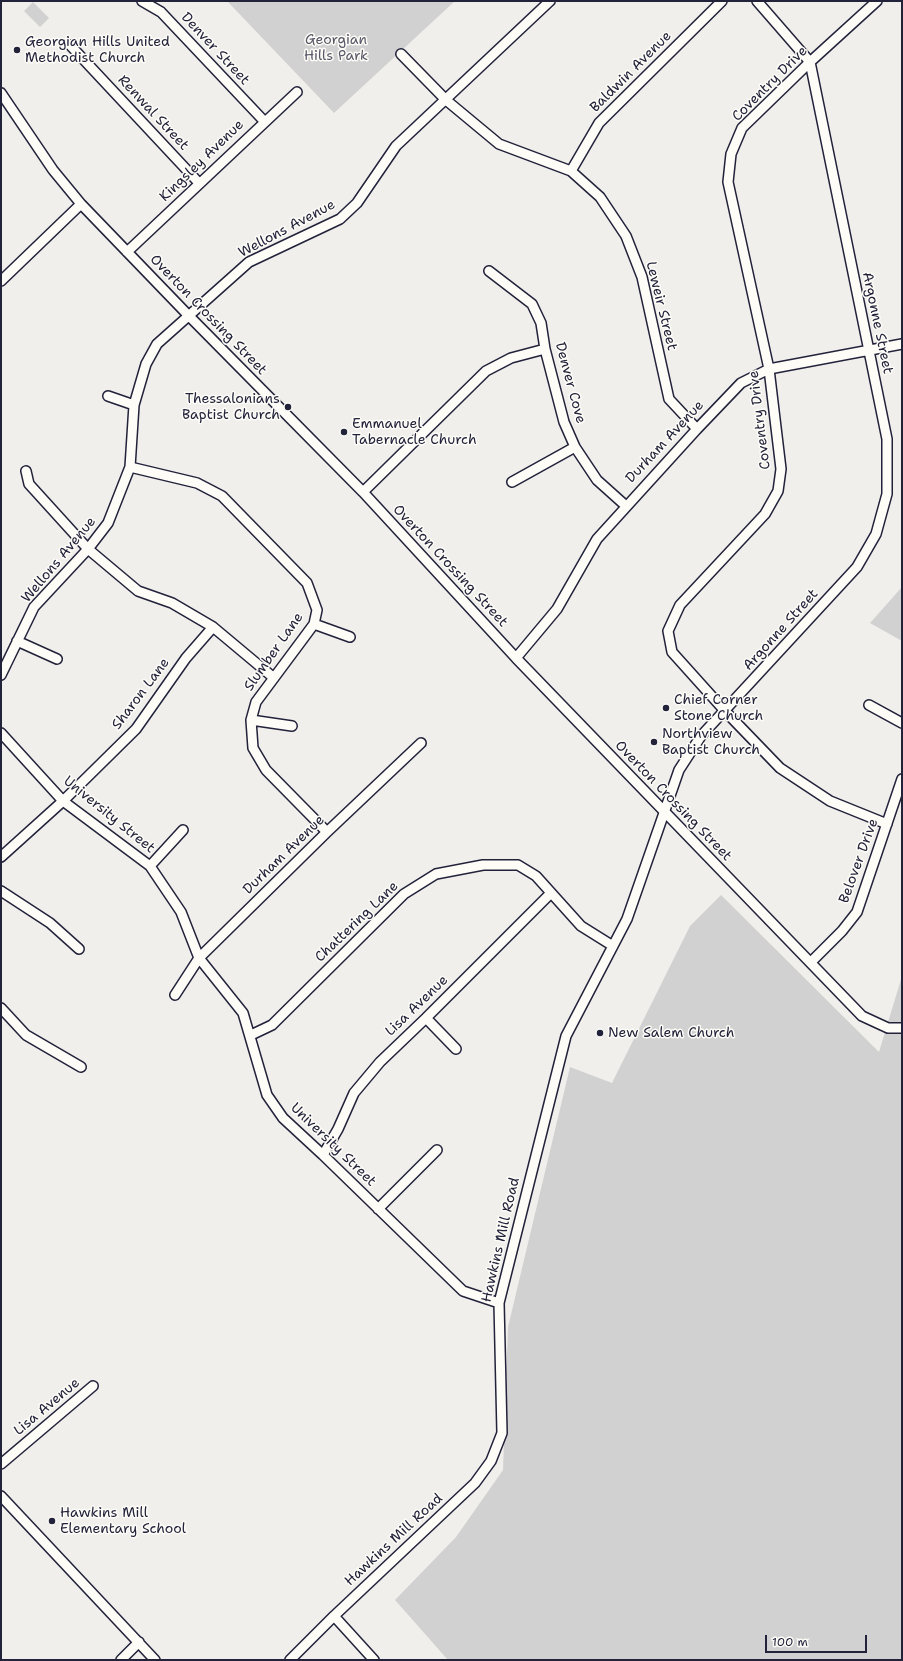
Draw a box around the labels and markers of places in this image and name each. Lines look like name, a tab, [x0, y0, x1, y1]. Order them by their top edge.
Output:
place label: Georgian Hills United Methodist Church	[25, 34, 170, 66]
marker: Georgian Hills United Methodist Church	[12, 45, 22, 55]
place label: Thessalonians Baptist Church	[182, 391, 280, 424]
marker: Thessalonians Baptist Church	[283, 402, 293, 412]
place label: Emmanuel Tabernacle Church	[352, 416, 477, 448]
marker: Emmanuel Tabernacle Church	[339, 427, 349, 437]
place label: Chief Corner Stone Church	[674, 692, 763, 724]
marker: Chief Corner Stone Church	[661, 703, 671, 713]
place label: Northview Baptist Church	[662, 726, 760, 758]
marker: Northview Baptist Church	[649, 737, 659, 747]
place label: New Salem Church	[608, 1025, 734, 1041]
marker: New Salem Church	[595, 1028, 605, 1038]
place label: Hawkins Mill Elementary School	[60, 1505, 186, 1538]
marker: Hawkins Mill Elementary School	[47, 1516, 57, 1526]

